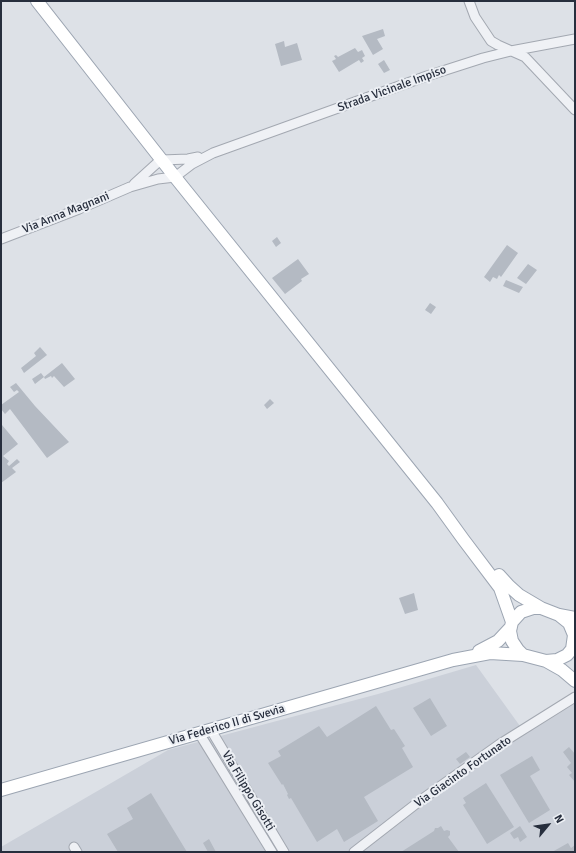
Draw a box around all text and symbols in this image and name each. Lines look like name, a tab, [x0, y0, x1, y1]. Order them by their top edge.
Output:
street label: Strada Vicinale Impiso	[336, 63, 448, 115]
street label: Via Anna Magnani	[20, 189, 112, 237]
street label: Via Federico II di Svevia	[168, 702, 286, 748]
street label: Via Giacinto Fortunato	[412, 733, 514, 811]
street label: Via Filippo Gisotti	[218, 748, 278, 834]
north arrow	[528, 805, 568, 845]
text: N	[551, 812, 566, 825]

